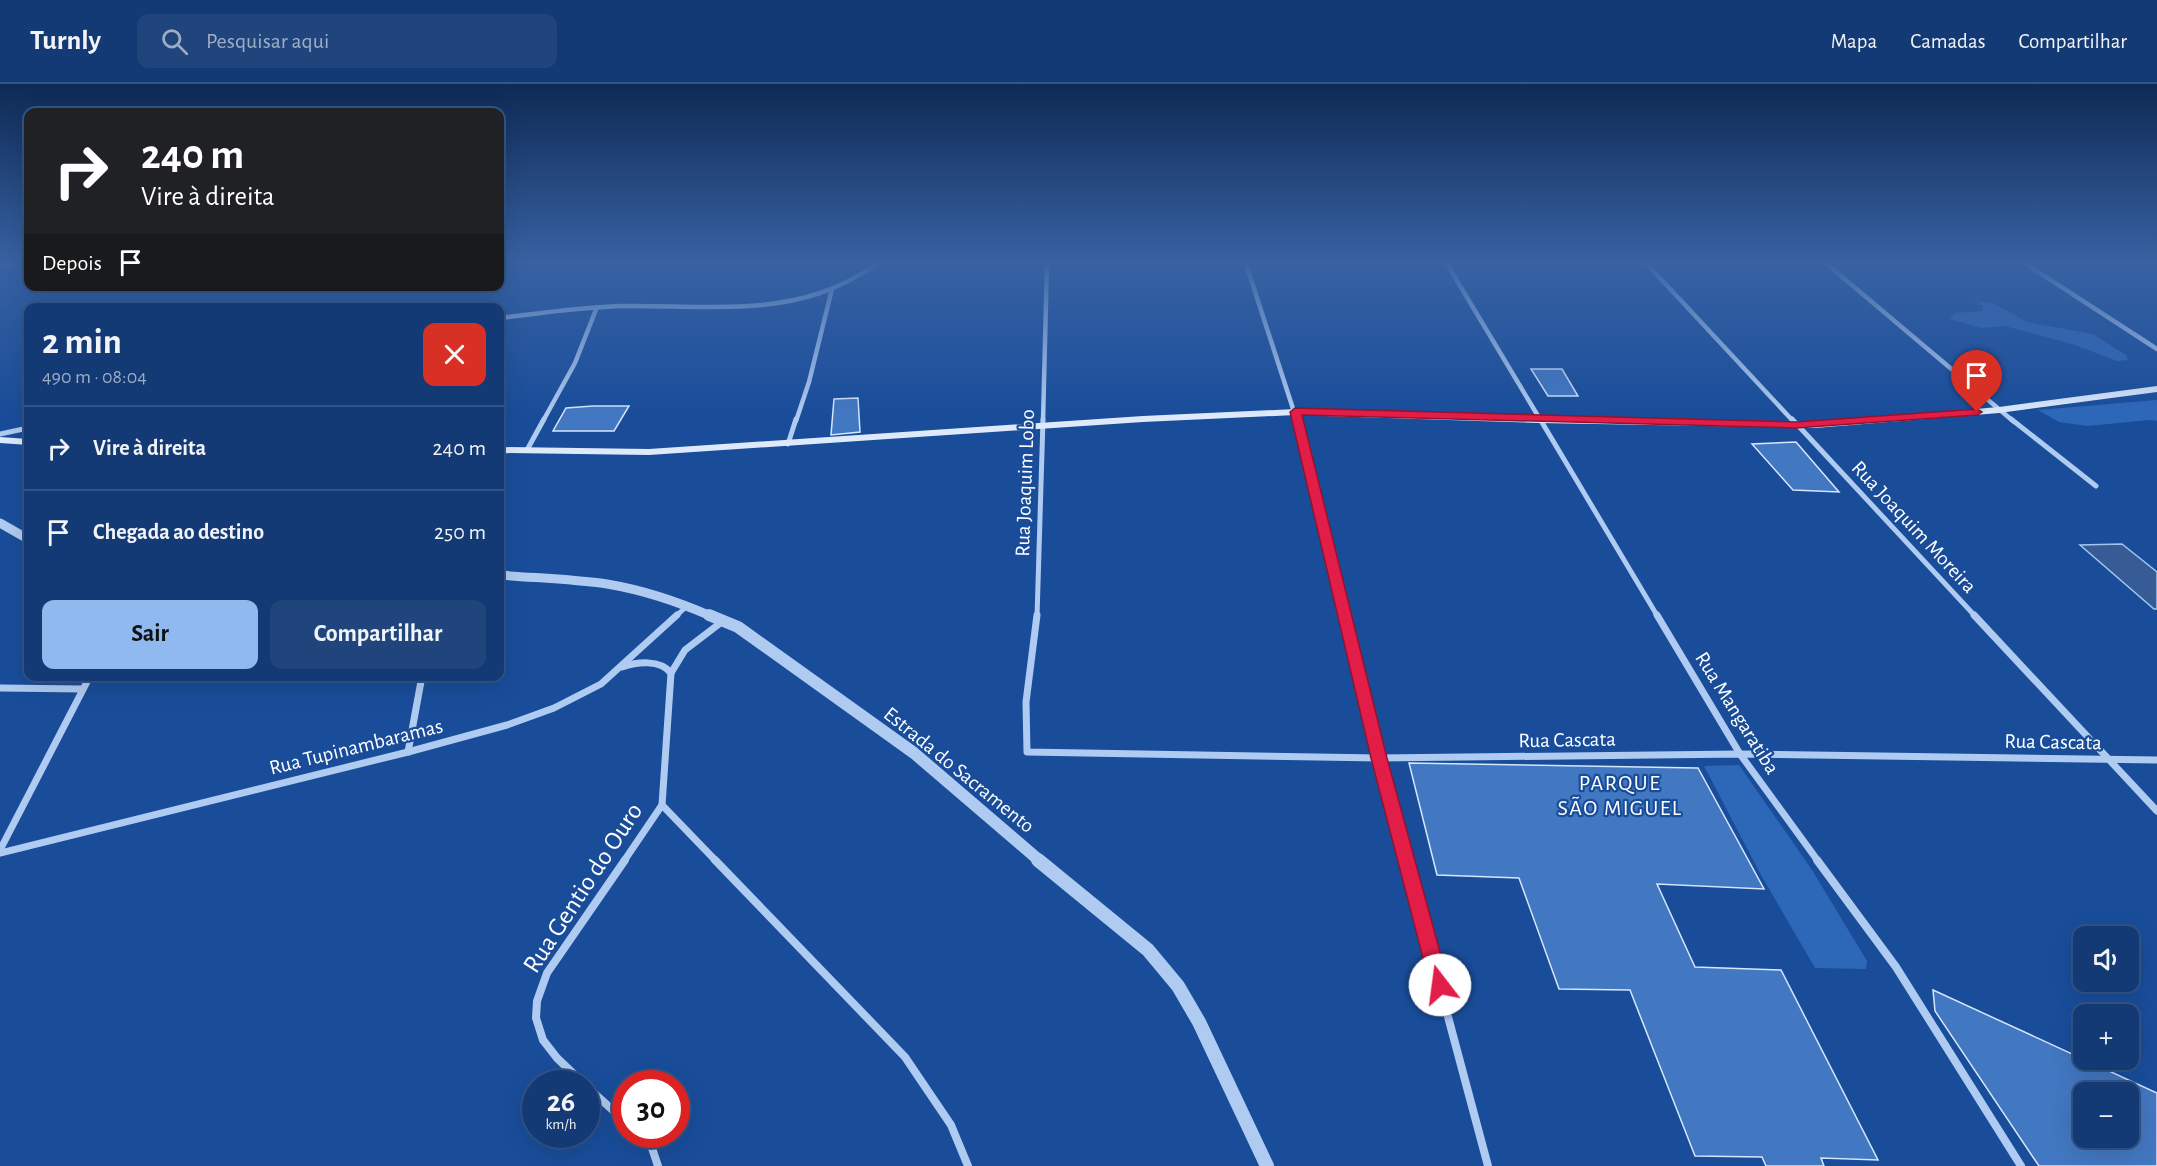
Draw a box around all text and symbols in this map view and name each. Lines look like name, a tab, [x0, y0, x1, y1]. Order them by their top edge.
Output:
search box	[137, 14, 557, 68]
icon: search	[158, 25, 191, 58]
text: Turnly	[30, 27, 101, 55]
text: Pesquisar aqui	[206, 30, 329, 52]
text: Mapa	[1831, 31, 1877, 52]
text: Camadas	[1910, 31, 1985, 52]
text: Compartilhar	[2018, 31, 2127, 52]
icon: right	[42, 132, 120, 210]
text: 240 m	[141, 134, 244, 176]
text: Vire à direita	[141, 183, 275, 210]
icon: arrive	[114, 246, 147, 279]
text: Depois	[42, 252, 102, 274]
button: close	[423, 323, 486, 386]
text: 2 min	[42, 324, 122, 360]
pin	[1951, 350, 2002, 412]
icon: arrive	[1960, 359, 1993, 392]
text: 490 m · 08:04	[42, 367, 147, 387]
street label: Rua Joaquim Lobo	[1012, 409, 1038, 557]
icon: right	[42, 432, 75, 465]
text: Vire à direita	[93, 437, 206, 459]
text: 240 m	[433, 437, 486, 459]
street label: Rua Joaquim Moreira	[1848, 457, 1981, 597]
icon: arrive	[42, 516, 75, 549]
text: Chegada ao destino	[93, 521, 264, 543]
text: 250 m	[434, 521, 486, 543]
button: Sair	[42, 600, 258, 669]
button: Compartilhar	[270, 600, 486, 669]
street label: Rua Mangaratiba	[1691, 648, 1783, 778]
street label: Estrada do Sacramento	[880, 703, 1038, 837]
street label: Rua Tupinambaramas	[267, 715, 445, 779]
street label: Rua Cascata	[1518, 729, 1616, 751]
street label: Rua Cascata	[2004, 731, 2102, 753]
district label: PARQUE SÃO MIGUEL	[1557, 772, 1683, 819]
street label: Rua Gentio do Ouro	[519, 798, 647, 978]
map controls	[2073, 926, 2139, 1148]
button: sound	[2073, 926, 2139, 992]
position arrow	[1408, 953, 1472, 1017]
button: +	[2073, 1004, 2139, 1070]
speed limit sign: 30	[612, 1070, 690, 1148]
button: −	[2073, 1082, 2139, 1148]
text: 26	[547, 1087, 575, 1117]
text: km/h	[546, 1117, 576, 1132]

